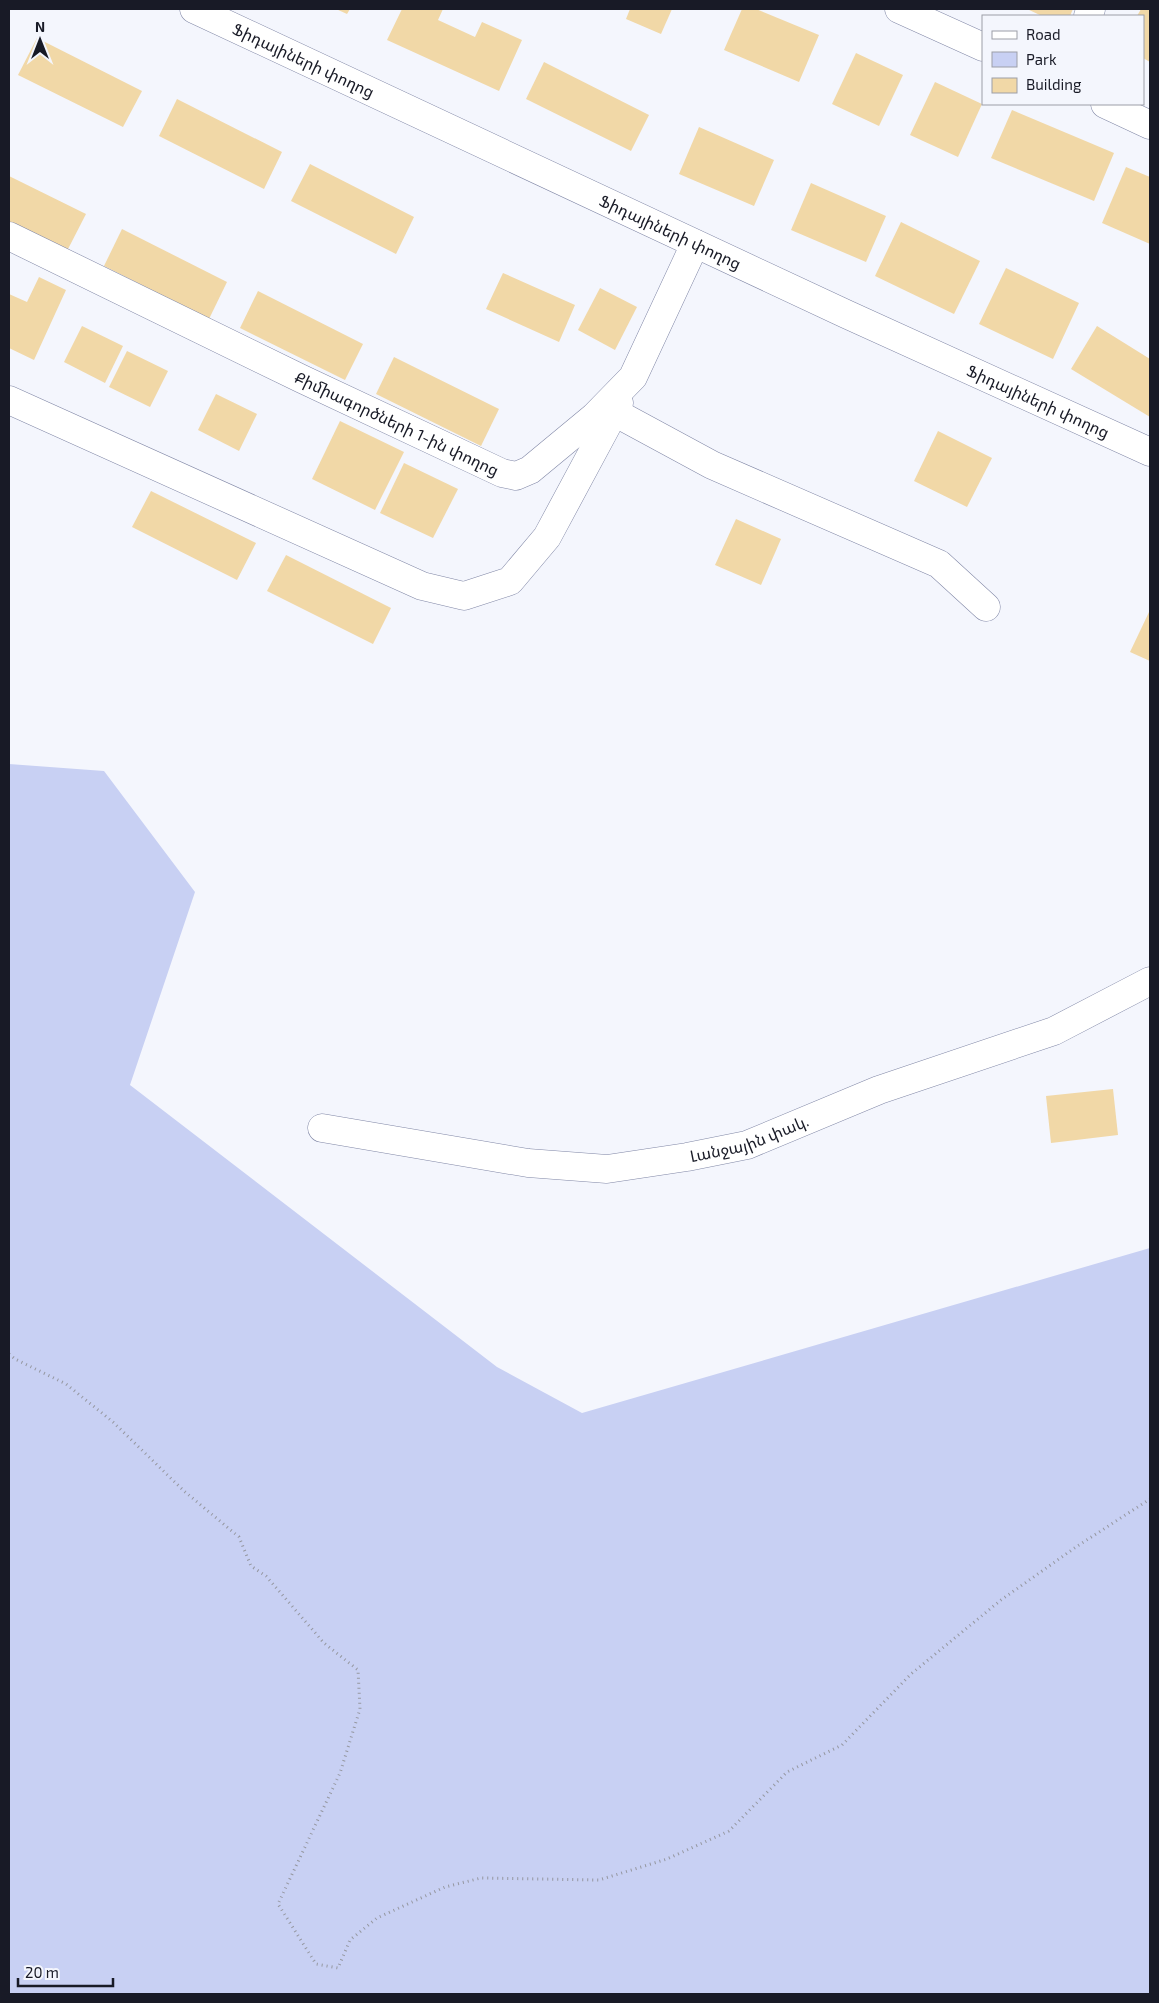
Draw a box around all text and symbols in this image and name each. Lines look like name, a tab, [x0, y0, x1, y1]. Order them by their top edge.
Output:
north arrow	[15, 15, 65, 65]
legend	[982, 15, 1144, 105]
text: N	[35, 18, 45, 35]
street label: Ֆիդայիների փողոց	[230, 19, 378, 102]
text: Road	[1026, 25, 1061, 43]
text: Park	[1026, 50, 1057, 68]
text: Building	[1026, 75, 1082, 93]
street label: Ֆիդայիների փողոց	[597, 190, 745, 274]
street label: Ֆիդայիների փողոց	[964, 360, 1113, 442]
street label: Քիմիագործների 1-ին փողոց	[292, 367, 502, 480]
street label: Լանջային փակ.	[688, 1111, 811, 1165]
scale bar	[18, 1956, 112, 1988]
text: 20 m	[25, 1963, 59, 1981]

